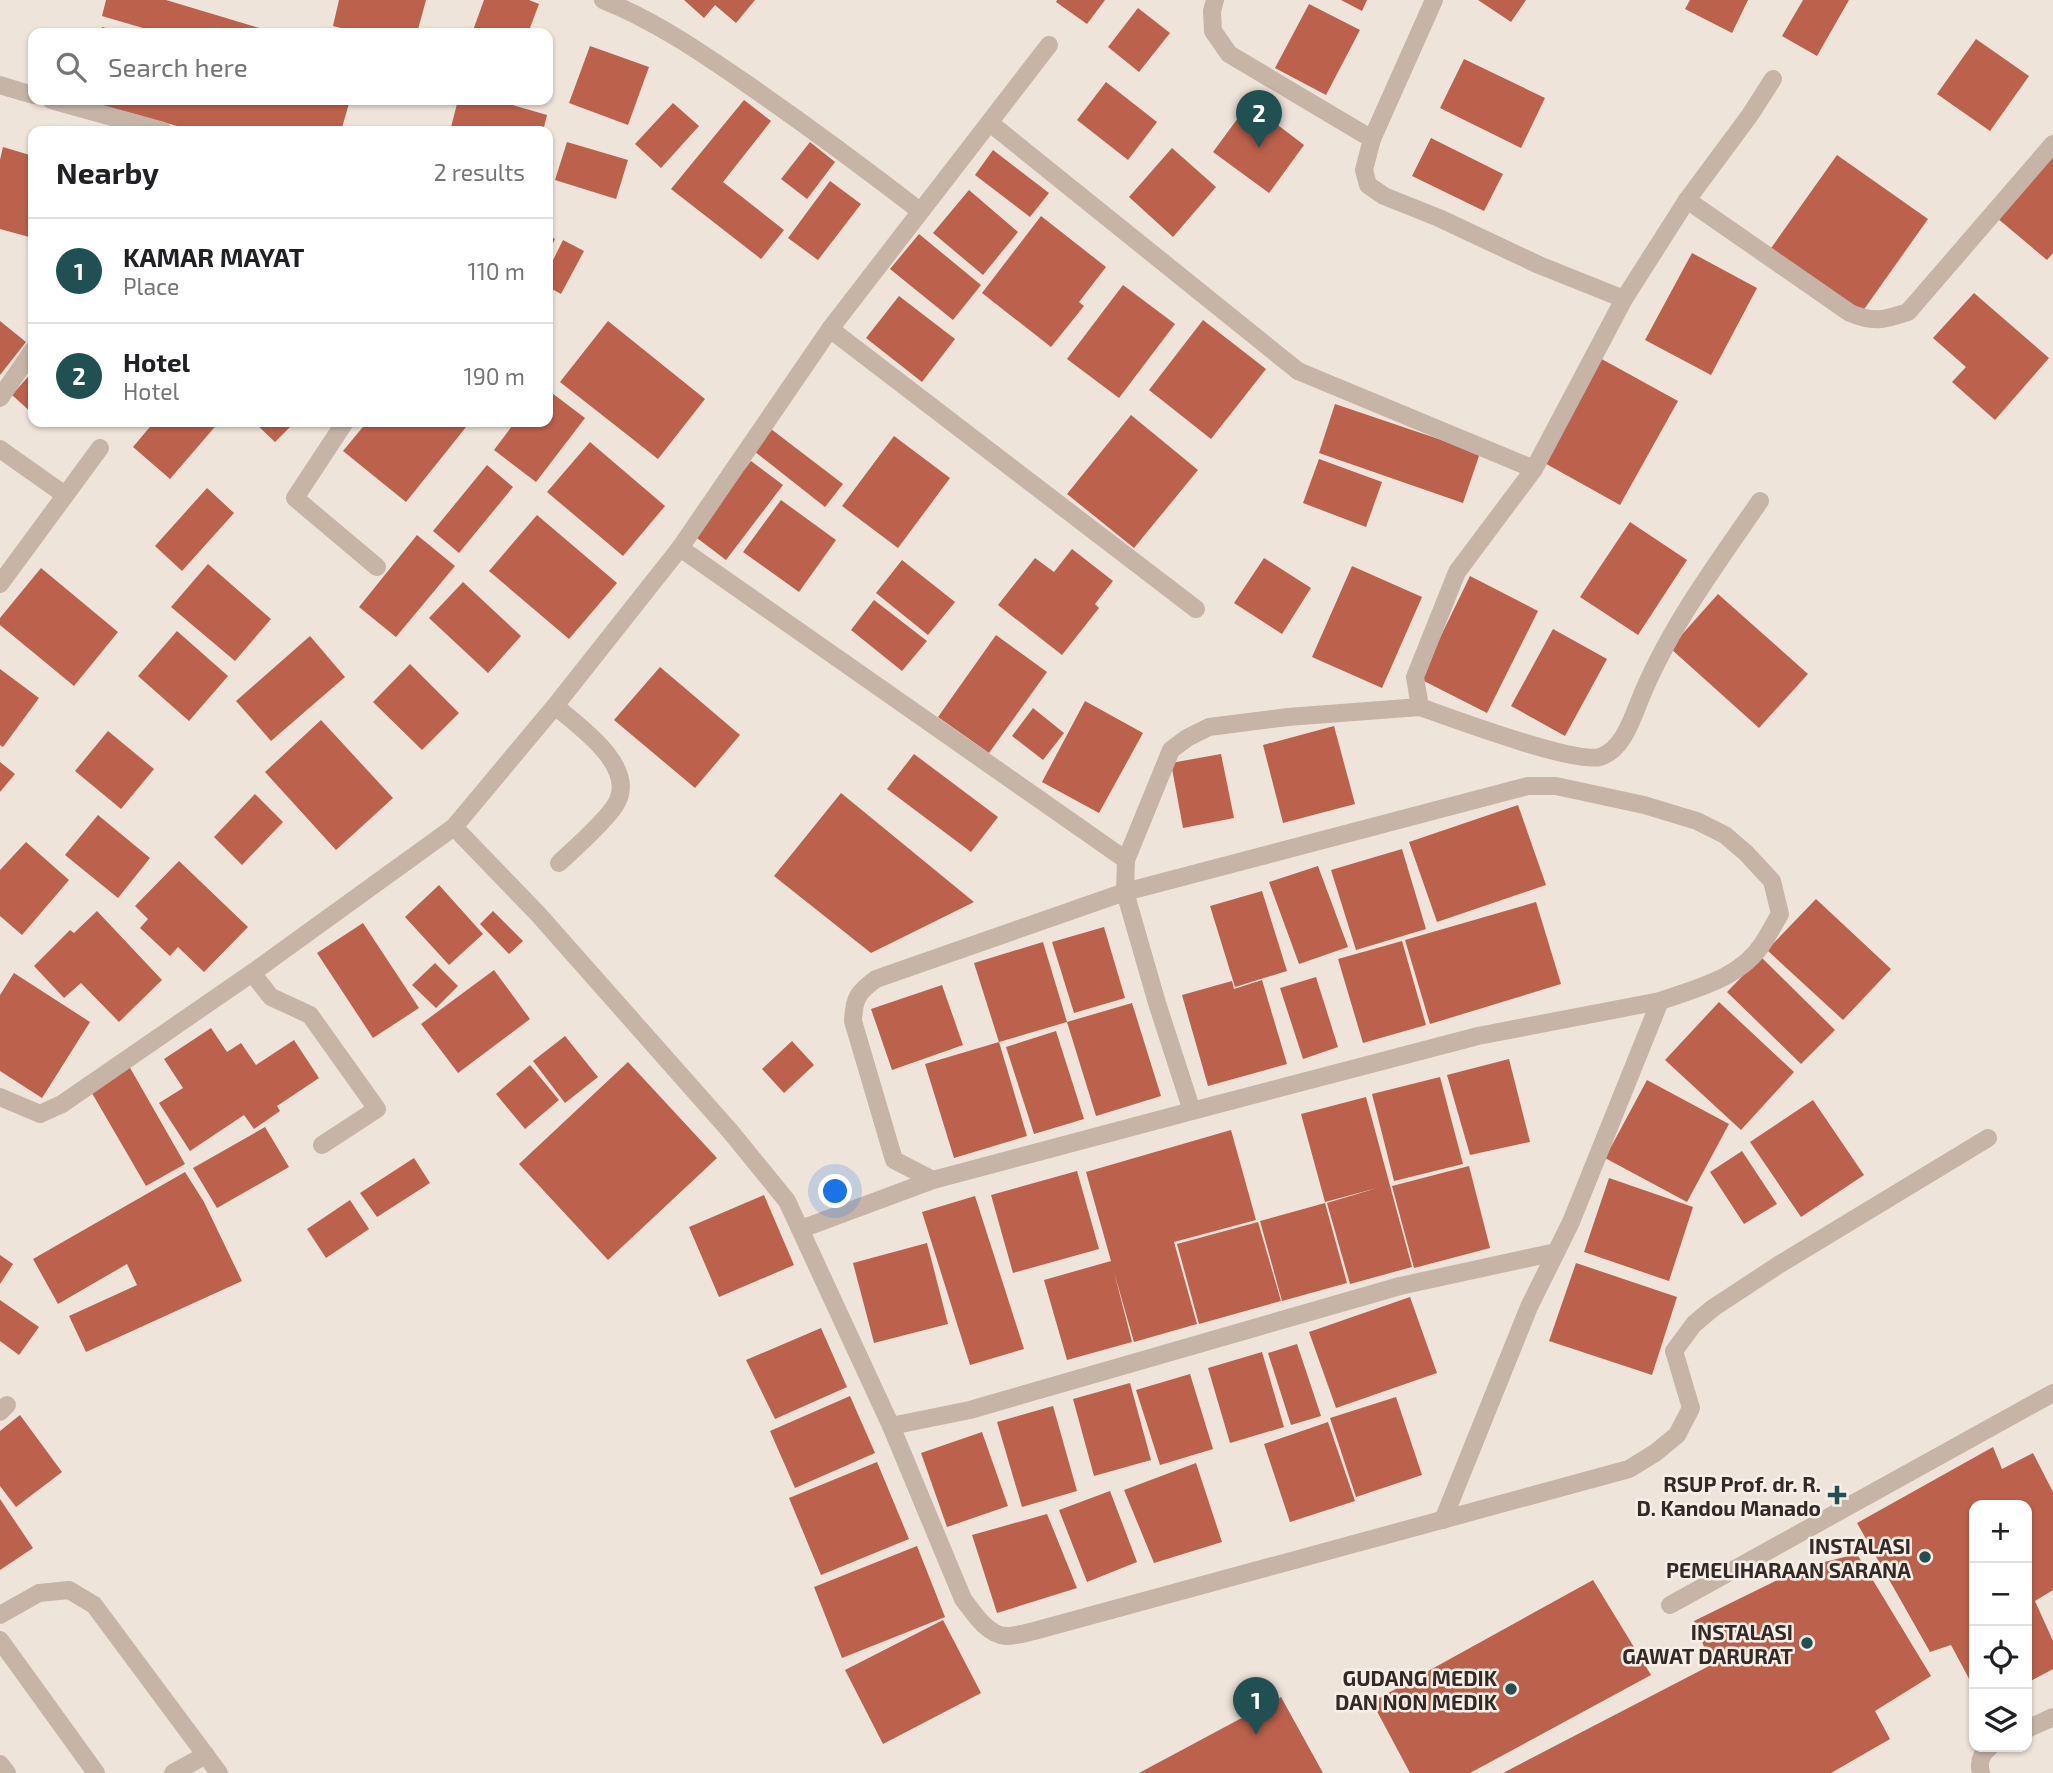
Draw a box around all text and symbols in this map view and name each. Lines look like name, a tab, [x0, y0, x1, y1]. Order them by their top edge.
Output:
search box	[28, 28, 553, 105]
icon: search	[52, 48, 90, 86]
text: Search here	[108, 51, 248, 82]
pin: 2	[1236, 90, 1282, 148]
text: Nearby	[56, 154, 159, 190]
text: 2 results	[434, 158, 525, 186]
text: KAMAR MAYAT	[123, 241, 304, 272]
text: 1	[74, 257, 84, 285]
text: 110 m	[468, 257, 525, 285]
text: Place	[123, 272, 179, 300]
text: Hotel	[123, 346, 190, 377]
text: 2	[72, 362, 86, 390]
text: 190 m	[464, 362, 525, 390]
text: Hotel	[123, 377, 179, 405]
your location	[818, 1174, 852, 1208]
place label: RSUP Prof. dr. R. D. Kandou Manado	[1636, 1471, 1821, 1520]
marker: RSUP Prof. dr. R. D. Kandou Manado	[1827, 1485, 1847, 1505]
map controls	[1969, 1500, 2032, 1752]
button: +	[1969, 1500, 2032, 1563]
place label: INSTALASI PEMELIHARAAN SARANA	[1666, 1533, 1911, 1582]
marker: INSTALASI PEMELIHARAAN SARANA	[1917, 1549, 1933, 1565]
button: −	[1969, 1563, 2032, 1626]
place label: INSTALASI GAWAT DARURAT	[1622, 1619, 1793, 1668]
button: locate	[1969, 1626, 2032, 1689]
marker: INSTALASI GAWAT DARURAT	[1799, 1635, 1815, 1651]
place label: GUDANG MEDIK DAN NON MEDIK	[1335, 1665, 1498, 1714]
pin: 1	[1233, 1677, 1279, 1735]
marker: GUDANG MEDIK DAN NON MEDIK	[1503, 1681, 1519, 1697]
button: layers	[1969, 1689, 2032, 1752]

